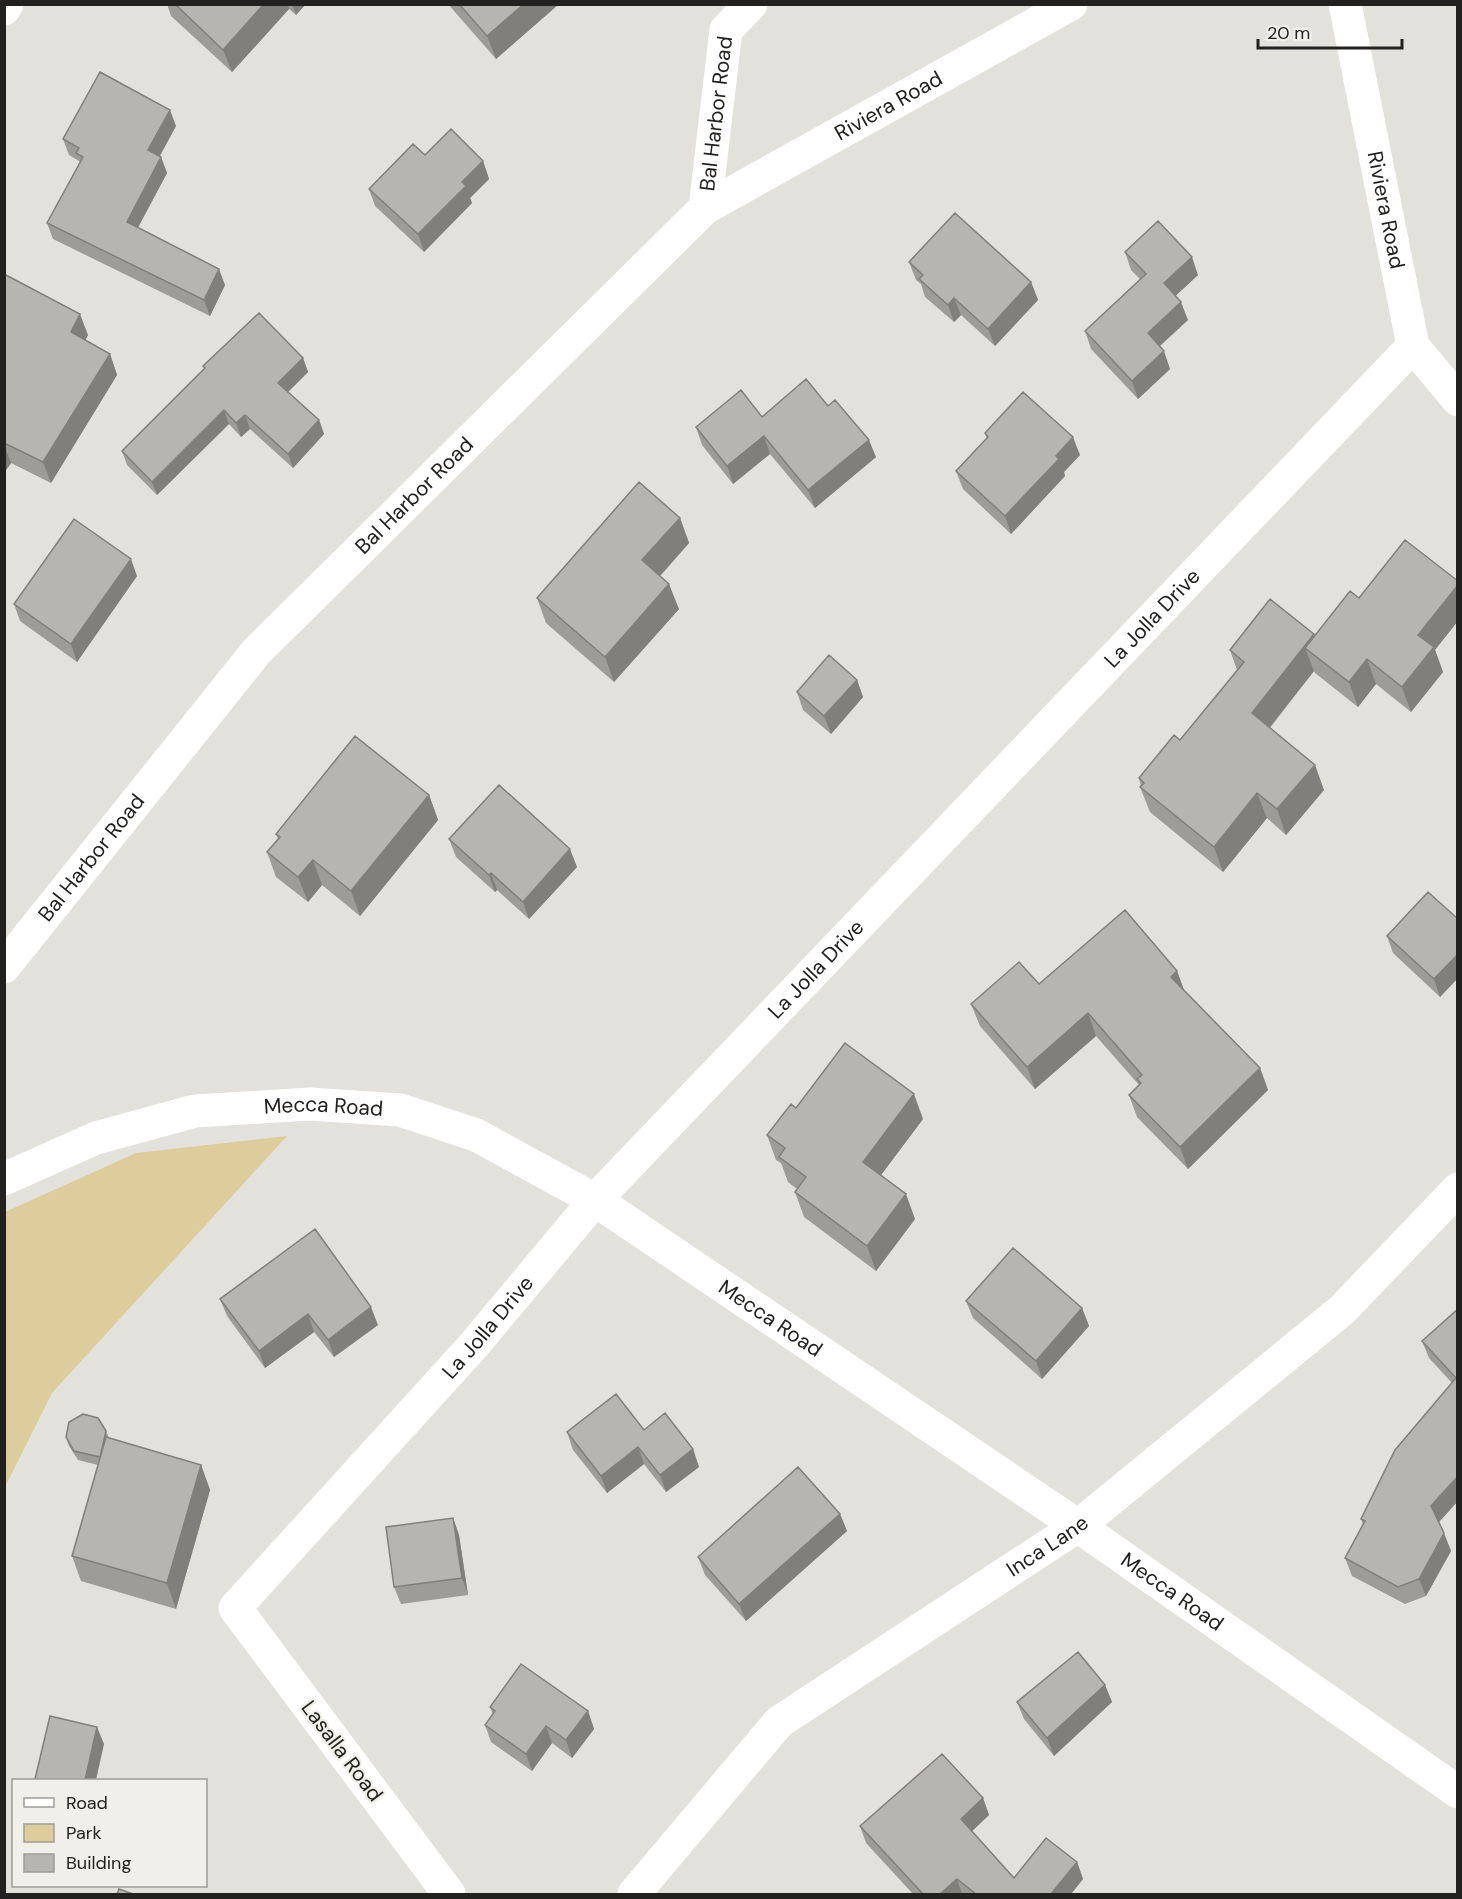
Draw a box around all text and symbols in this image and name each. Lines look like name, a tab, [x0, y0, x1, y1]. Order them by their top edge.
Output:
scale bar	[1258, 12, 1402, 50]
text: 20 m	[1267, 21, 1310, 45]
street label: Bal Harbor Road	[693, 34, 739, 193]
street label: Riviera Road	[829, 64, 947, 147]
street label: Riviera Road	[1361, 149, 1411, 271]
street label: Bal Harbor Road	[349, 431, 480, 560]
street label: La Jolla Drive	[1098, 563, 1206, 674]
street label: Bal Harbor Road	[32, 788, 151, 927]
street label: La Jolla Drive	[762, 914, 870, 1025]
street label: Mecca Road	[263, 1090, 384, 1123]
street label: La Jolla Drive	[436, 1270, 540, 1385]
street label: Mecca Road	[713, 1273, 828, 1363]
street label: Inca Lane	[1001, 1509, 1094, 1583]
street label: Mecca Road	[1115, 1546, 1229, 1638]
street label: Lasalla Road	[295, 1695, 389, 1807]
legend	[12, 1779, 207, 1887]
text: Road	[66, 1791, 108, 1815]
text: Park	[66, 1821, 102, 1845]
text: Building	[66, 1851, 131, 1875]

